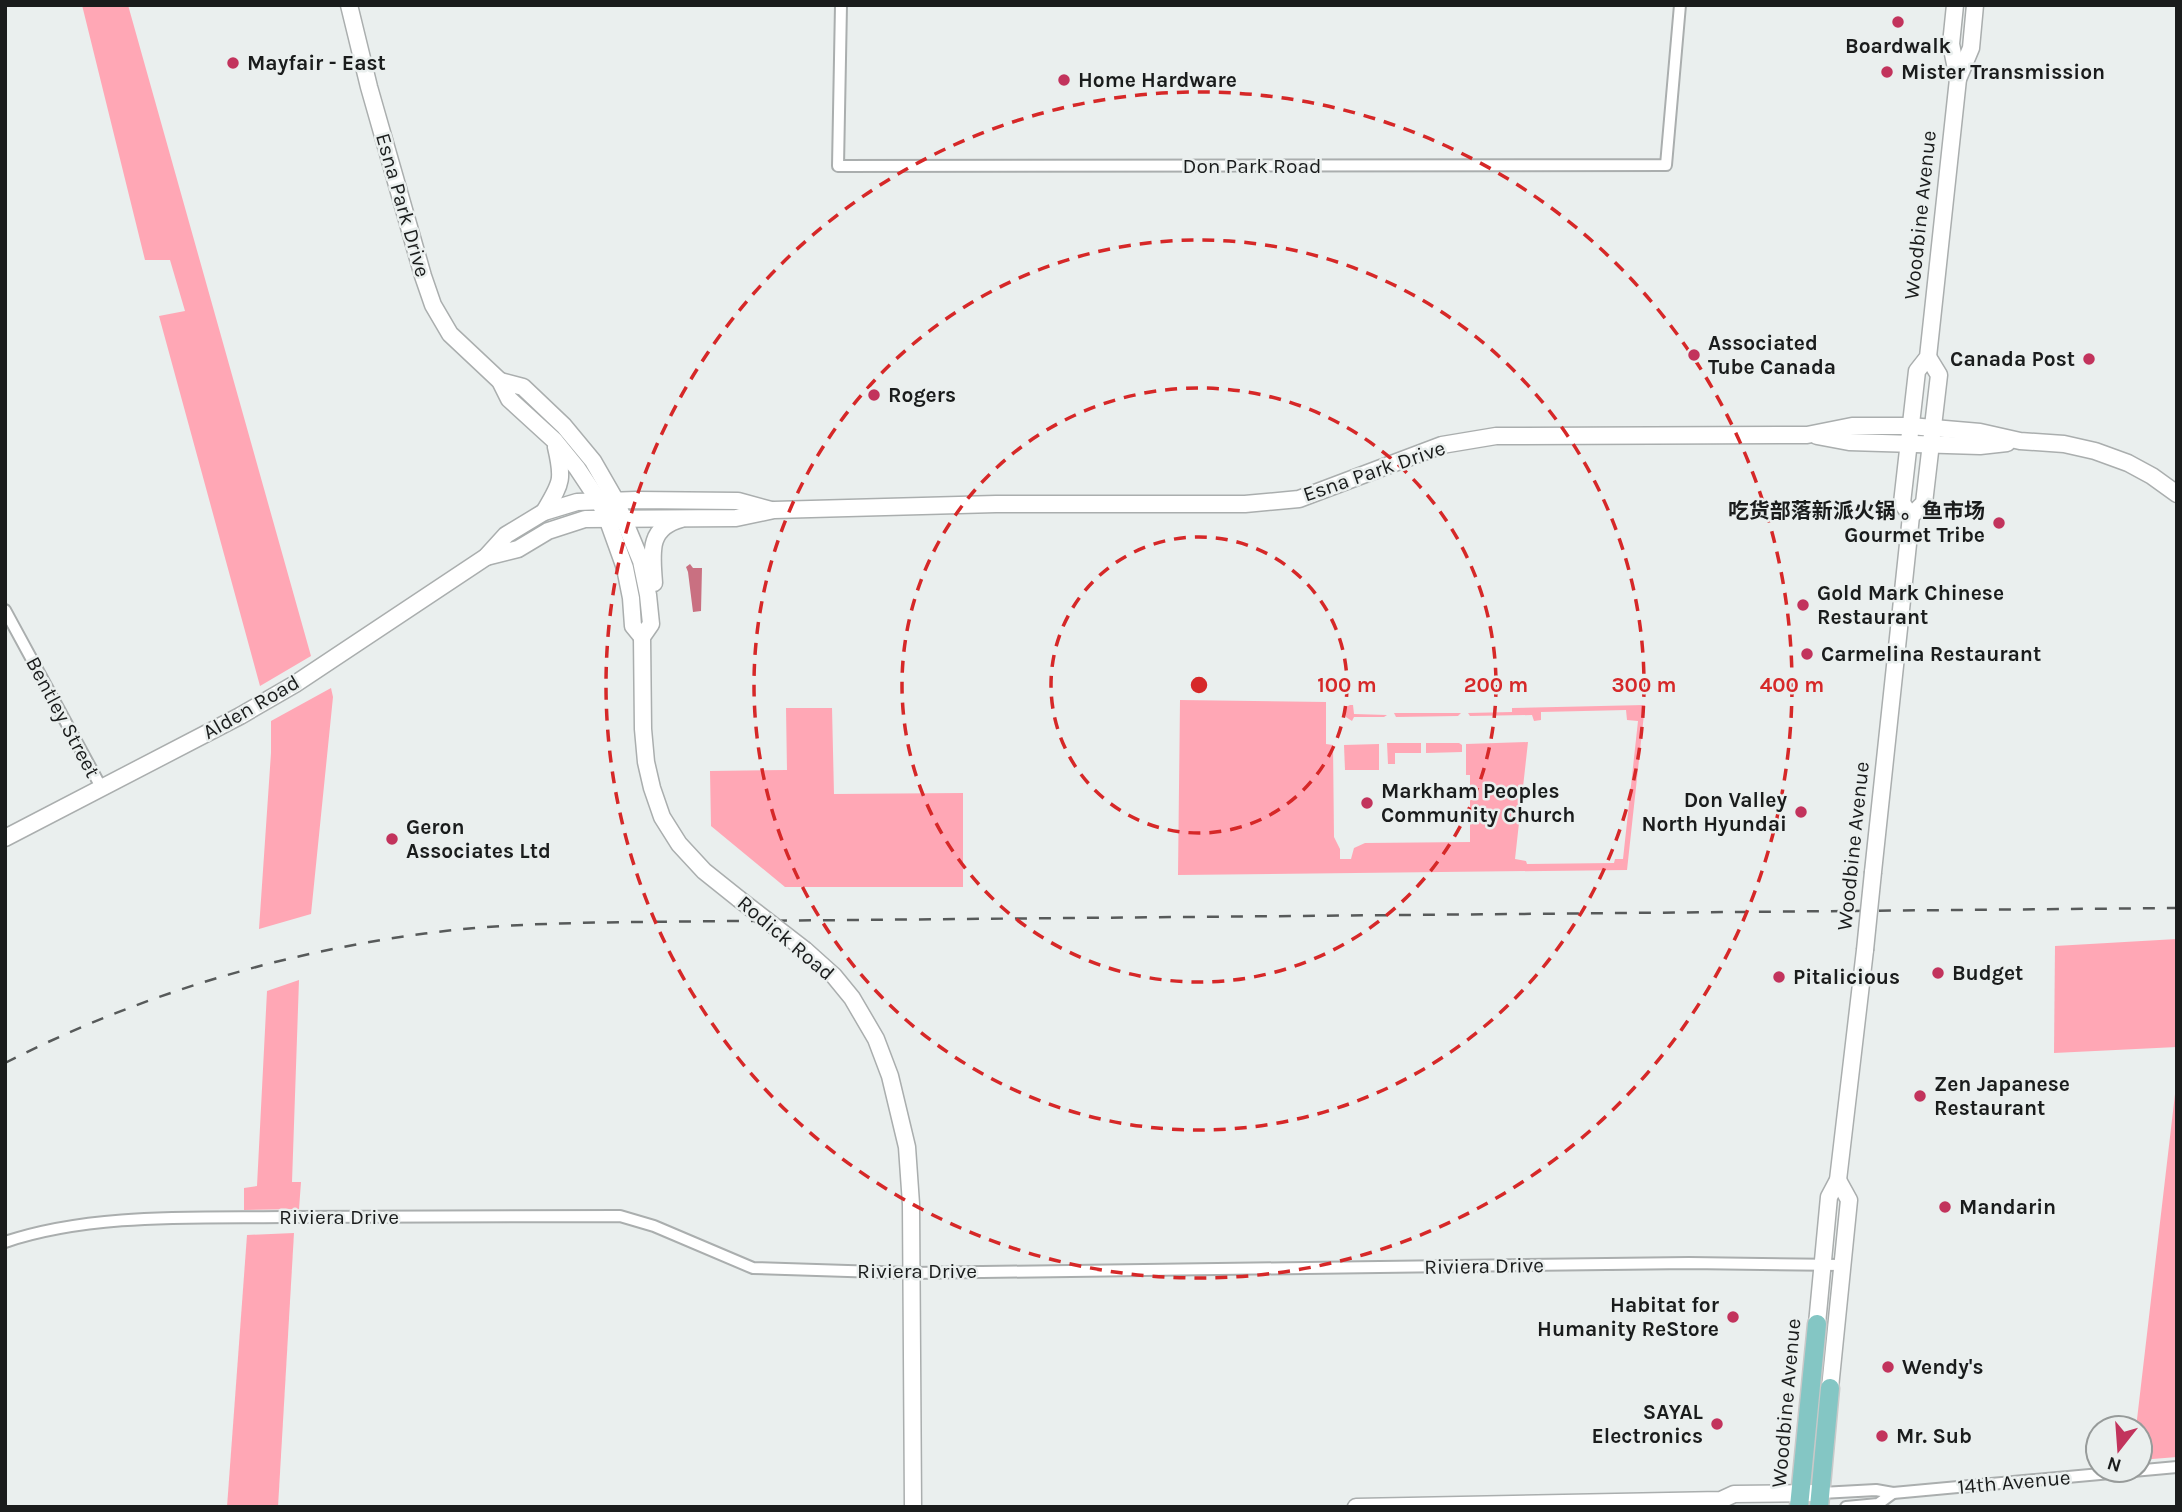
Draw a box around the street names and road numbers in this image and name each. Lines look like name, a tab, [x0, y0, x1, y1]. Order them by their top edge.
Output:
street label: Woodbine Avenue	[1899, 129, 1941, 301]
street label: Esna Park Drive	[371, 130, 435, 280]
street label: Don Park Road	[1183, 154, 1321, 178]
street label: Esna Park Drive	[1300, 435, 1448, 507]
street label: Bentley Street	[21, 652, 105, 782]
street label: Alden Road	[199, 670, 303, 744]
street label: Woodbine Avenue	[1832, 760, 1874, 932]
street label: Rodick Road	[733, 891, 839, 985]
street label: Riviera Drive	[279, 1205, 399, 1229]
street label: Riviera Drive	[1424, 1253, 1544, 1279]
street label: Riviera Drive	[857, 1259, 977, 1283]
street label: Woodbine Avenue	[1767, 1317, 1805, 1489]
street label: 14th Avenue	[1956, 1465, 2072, 1499]

